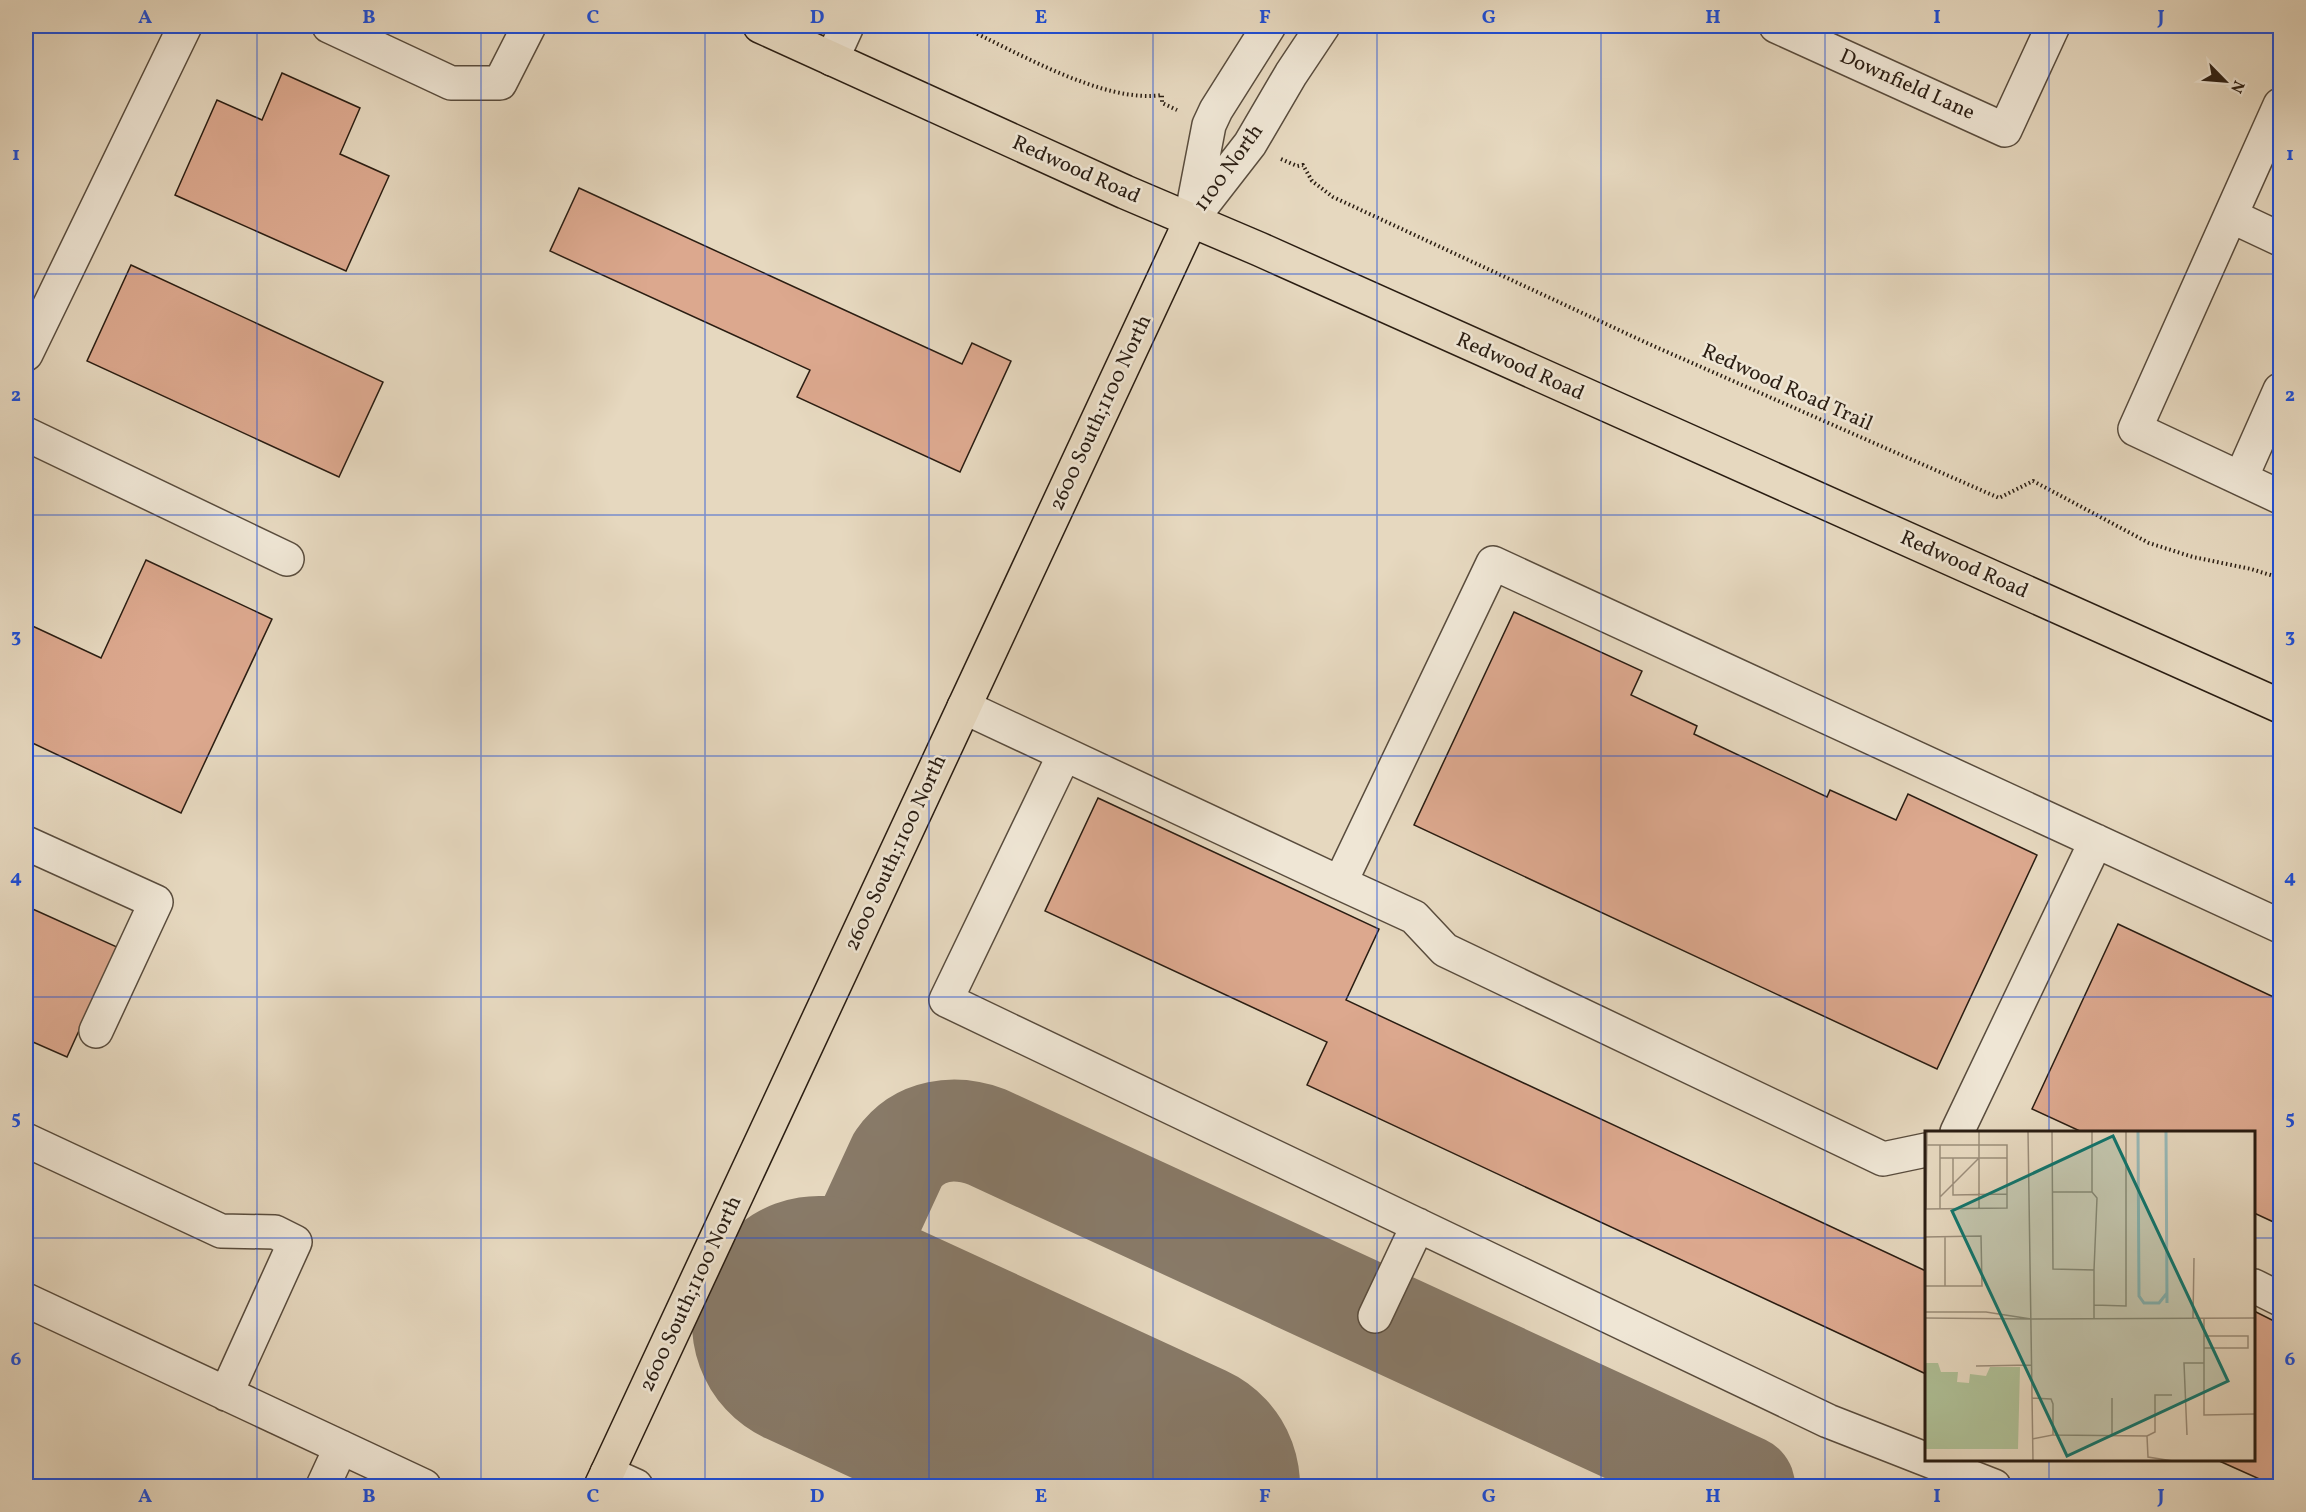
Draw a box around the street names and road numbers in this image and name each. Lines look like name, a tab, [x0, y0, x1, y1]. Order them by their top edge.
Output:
street label: Downfield Lane	[1835, 42, 1979, 128]
street label: 1100 North	[1187, 118, 1271, 218]
street label: Redwood Road	[1007, 129, 1145, 211]
street label: 2600 South;1100 North	[1043, 310, 1159, 516]
street label: Redwood Road	[1451, 326, 1589, 408]
street label: Redwood Road Trail	[1697, 337, 1877, 439]
street label: Redwood Road	[1895, 524, 2033, 606]
street label: 2600 South;1100 North	[838, 750, 954, 956]
street label: 2600 South;1100 North	[633, 1191, 749, 1397]

